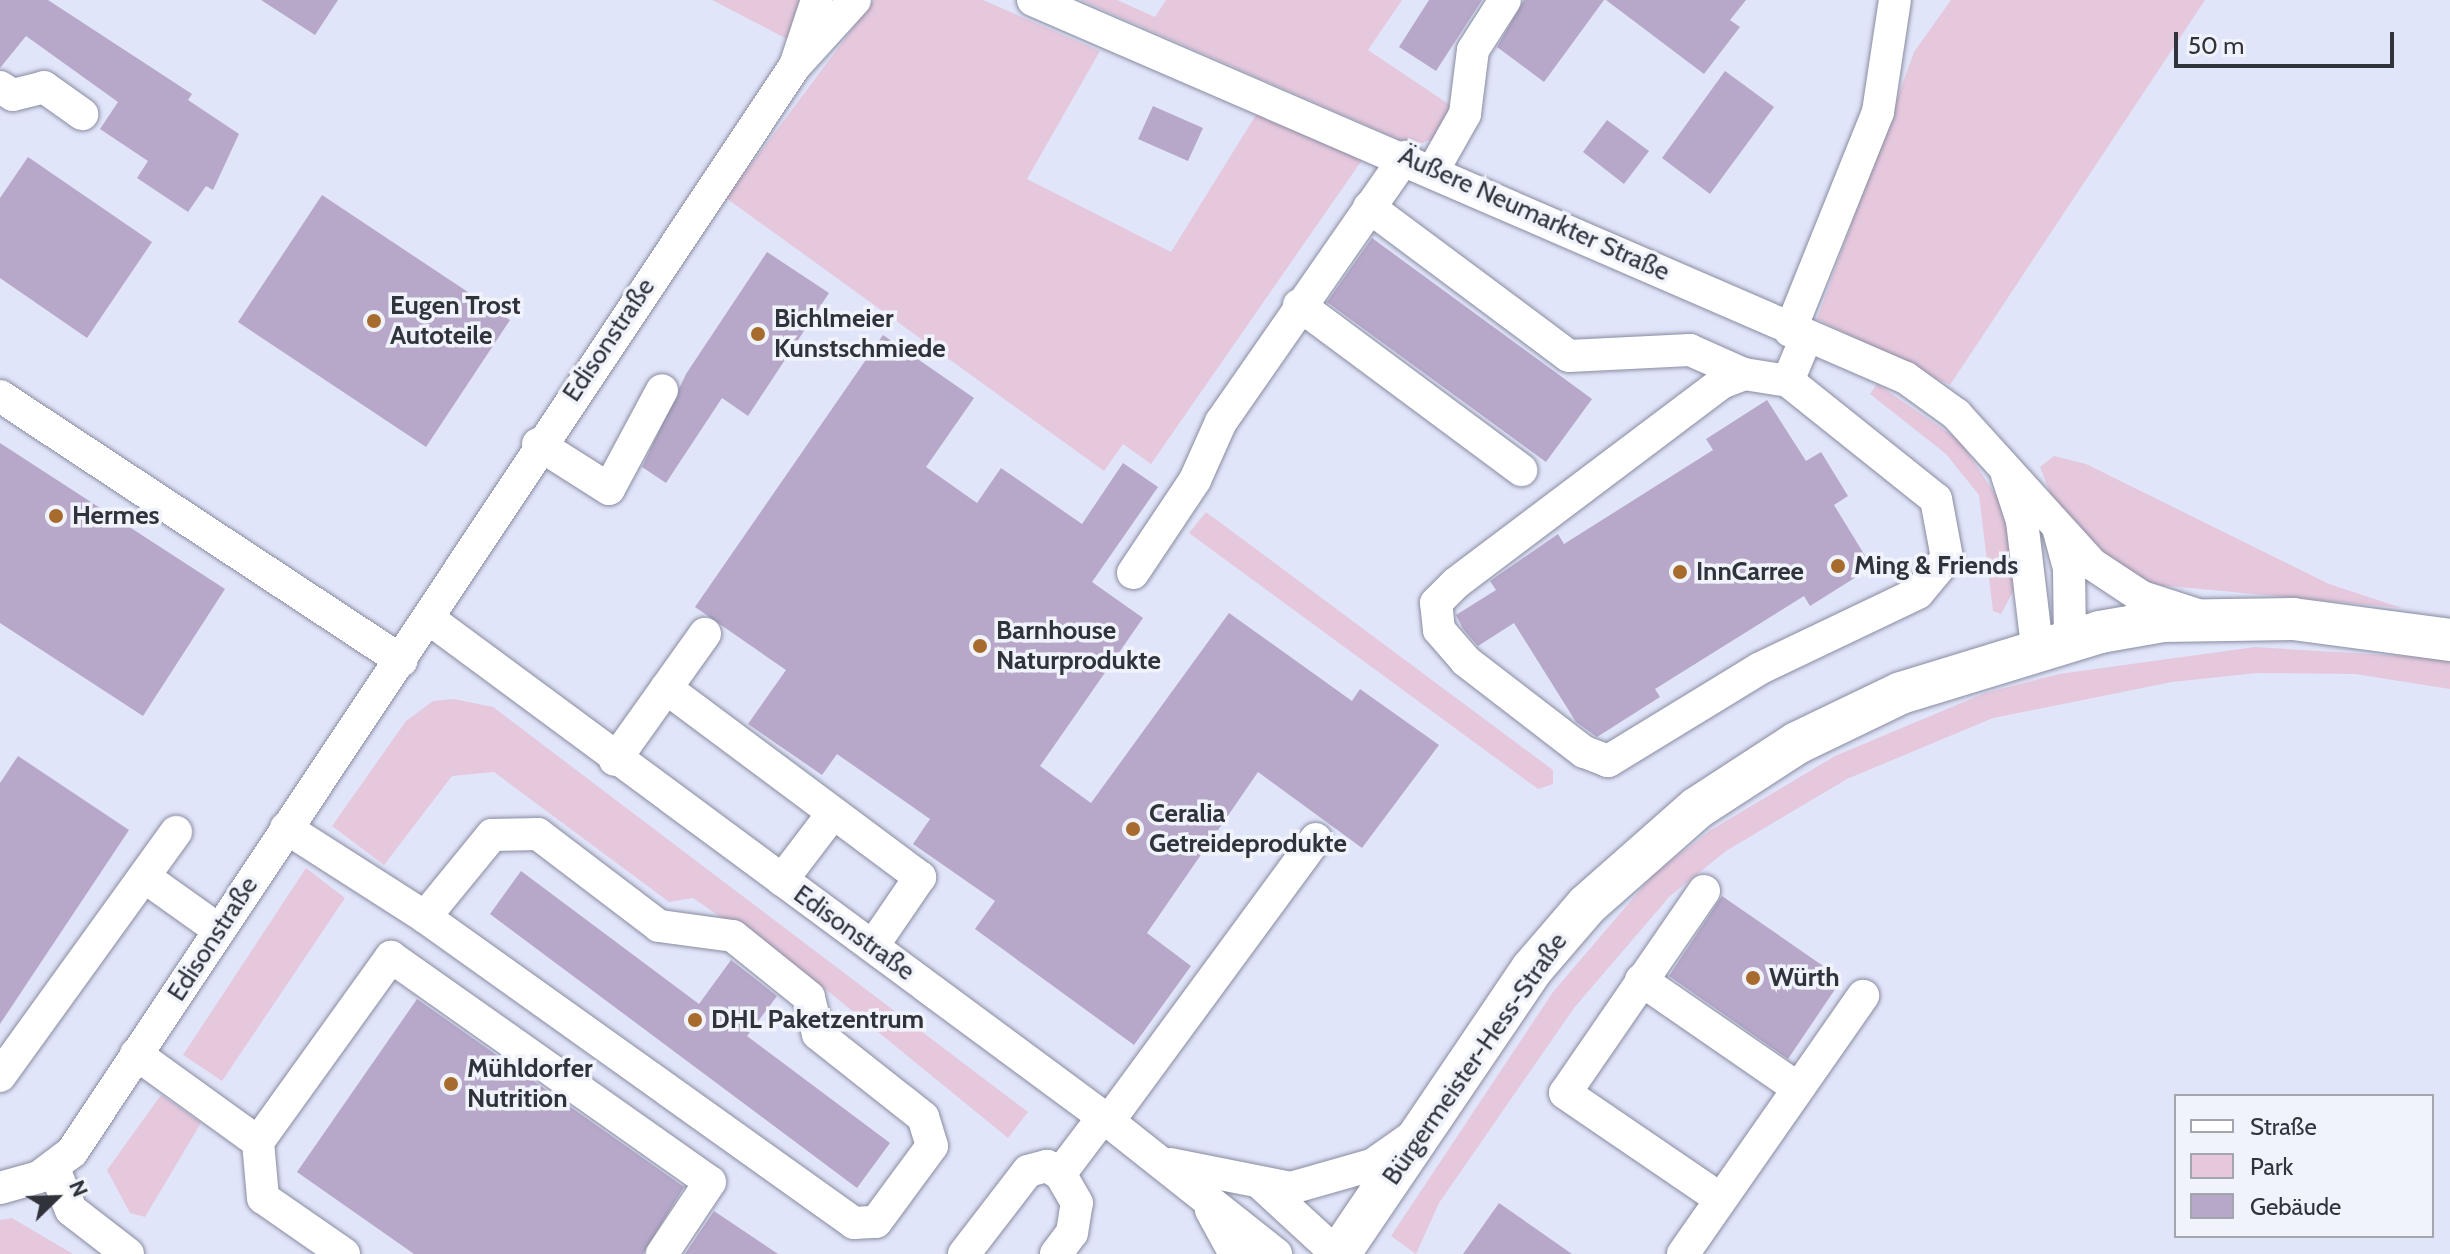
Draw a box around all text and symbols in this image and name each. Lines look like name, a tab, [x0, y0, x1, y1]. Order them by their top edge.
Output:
scale bar	[2178, 16, 2398, 66]
text: 50 m	[2188, 31, 2244, 60]
street label: Äußere Neumarkter Straße	[1394, 140, 1674, 288]
street label: Edisonstraße	[556, 273, 662, 407]
place label: Eugen Trost Autoteile	[390, 290, 521, 352]
place label: Bichlmeier Kunstschmiede	[774, 303, 946, 364]
marker: Eugen Trost Autoteile	[365, 312, 383, 330]
marker: Bichlmeier Kunstschmiede	[749, 325, 767, 343]
place label: Hermes	[72, 500, 160, 532]
marker: Hermes	[47, 507, 65, 525]
place label: Ming & Friends	[1854, 550, 2018, 582]
place label: InnCarree	[1696, 556, 1804, 588]
marker: Ming & Friends	[1829, 557, 1847, 575]
marker: InnCarree	[1671, 563, 1689, 581]
place label: Barnhouse Naturprodukte	[996, 615, 1161, 676]
marker: Barnhouse Naturprodukte	[971, 637, 989, 655]
place label: Ceralia Getreideprodukte	[1149, 798, 1347, 860]
marker: Ceralia Getreideprodukte	[1124, 820, 1142, 838]
street label: Edisonstraße	[161, 871, 265, 1007]
street label: Edisonstraße	[787, 879, 921, 987]
street label: Bürgermeister-Hess-Straße	[1376, 927, 1574, 1191]
place label: Würth	[1769, 962, 1840, 994]
marker: Würth	[1744, 969, 1762, 987]
place label: DHL Paketzentrum	[711, 1004, 924, 1036]
marker: DHL Paketzentrum	[686, 1011, 704, 1029]
place label: Mühldorfer Nutrition	[467, 1053, 593, 1114]
marker: Mühldorfer Nutrition	[442, 1075, 460, 1093]
legend	[2174, 1094, 2434, 1238]
text: Straße	[2250, 1112, 2317, 1141]
text: Park	[2250, 1152, 2293, 1181]
north arrow	[16, 1158, 96, 1238]
text: N	[63, 1176, 94, 1201]
text: Gebäude	[2250, 1192, 2341, 1221]

